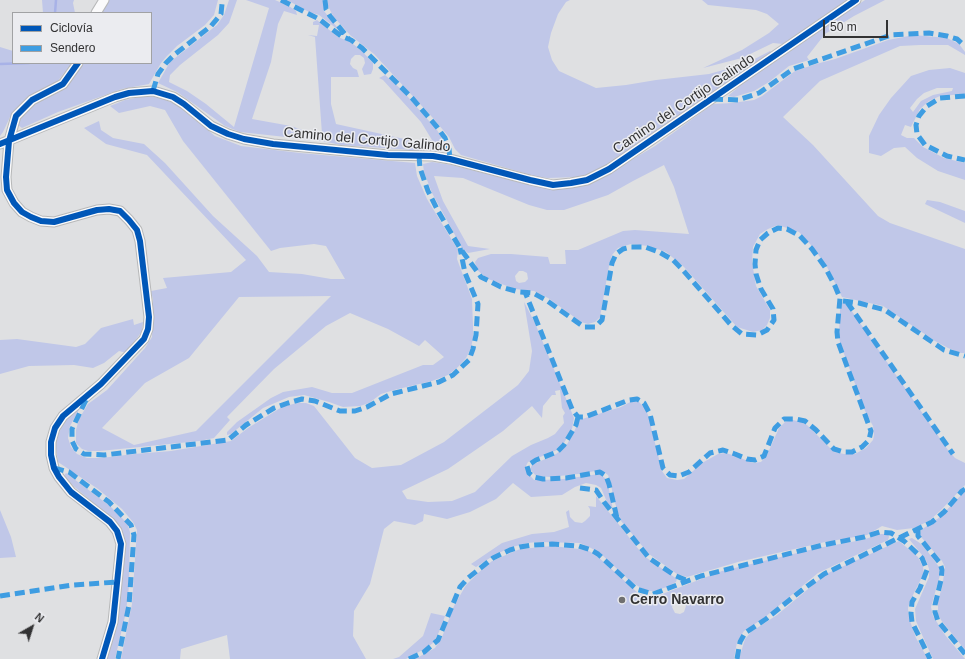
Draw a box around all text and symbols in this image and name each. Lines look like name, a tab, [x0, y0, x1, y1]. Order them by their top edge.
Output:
legend	[12, 12, 152, 64]
scale bar	[825, 12, 890, 38]
text: 50 m	[830, 20, 857, 34]
text: Ciclovía	[50, 21, 93, 35]
text: Sendero	[50, 41, 95, 55]
street label: Camino del Cortijo Galindo	[610, 50, 758, 158]
street label: Camino del Cortijo Galindo	[283, 124, 451, 156]
place label: Cerro Navarro	[630, 592, 724, 608]
marker: Cerro Navarro	[617, 595, 627, 605]
north arrow	[12, 607, 52, 647]
text: N	[33, 611, 46, 625]

